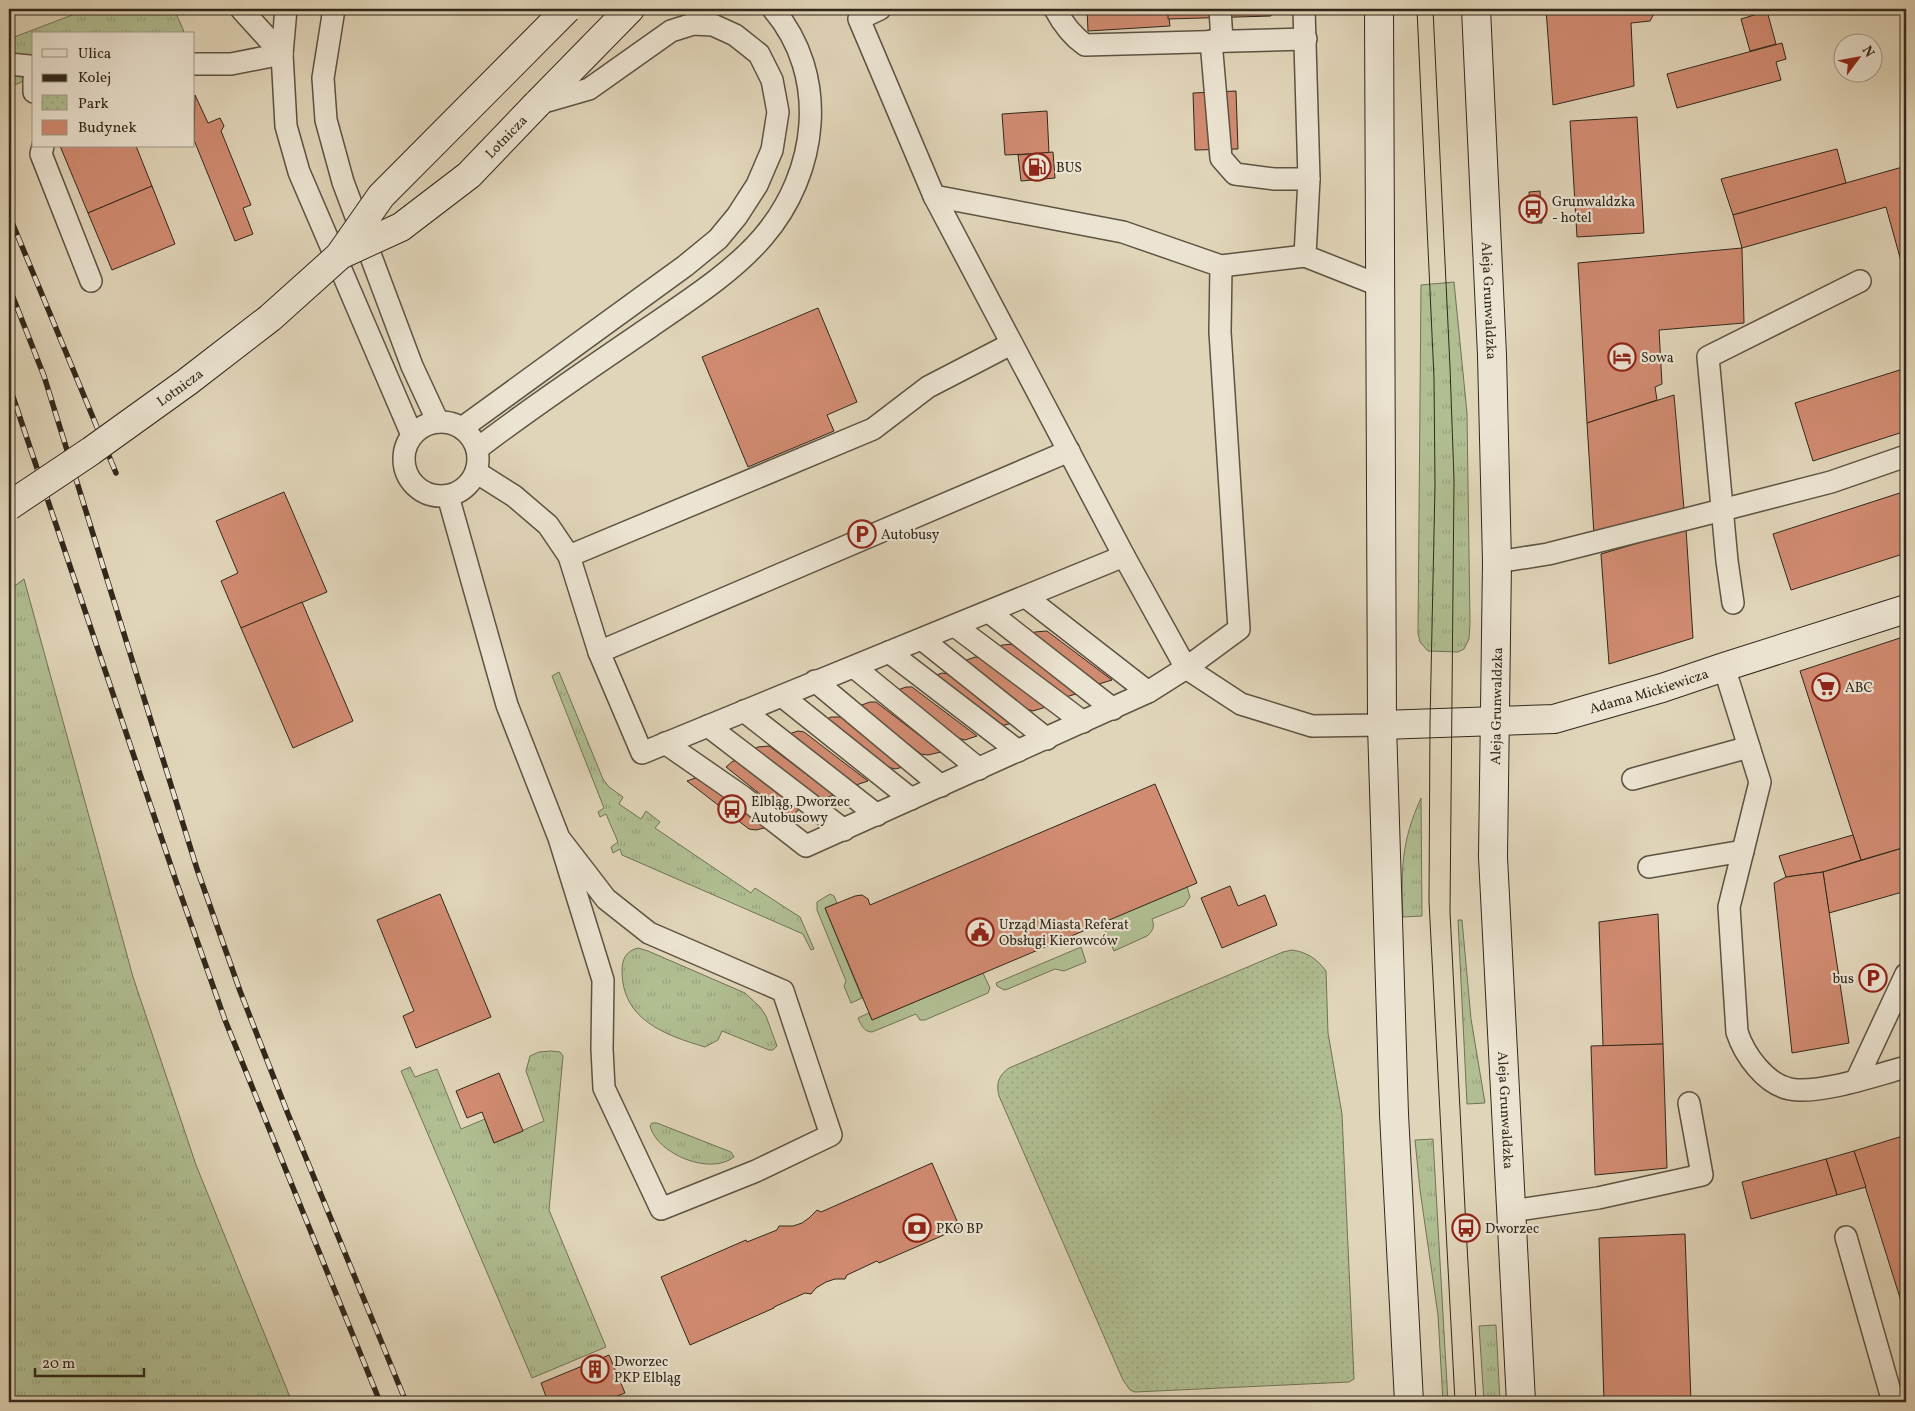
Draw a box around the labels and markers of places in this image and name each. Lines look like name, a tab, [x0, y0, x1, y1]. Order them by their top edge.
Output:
fuel station icon: BUS	[1022, 152, 1052, 182]
place label: BUS	[1056, 159, 1082, 178]
place label: Grunwaldzka - hotel	[1552, 193, 1635, 228]
bus stop icon: Grunwaldzka - hotel	[1518, 194, 1548, 224]
hotel icon: Sowa	[1607, 342, 1637, 372]
place label: Sowa	[1641, 349, 1674, 368]
parking icon: Autobusy	[847, 519, 877, 549]
place label: Autobusy	[881, 526, 940, 545]
supermarket icon: ABC	[1811, 672, 1841, 702]
place label: ABC	[1845, 679, 1873, 698]
place label: Elbląg, Dworzec Autobusowy	[751, 793, 850, 828]
bus stop icon: Elbląg, Dworzec Autobusowy	[717, 794, 747, 824]
place label: Urząd Miasta Referat Obsługi Kierowców	[999, 916, 1129, 951]
public building icon: Urząd Miasta Referat Obsługi Kierowców	[965, 917, 995, 947]
parking icon: bus	[1858, 963, 1888, 993]
place label: bus	[1832, 970, 1854, 989]
bank icon: PKO BP	[902, 1213, 932, 1243]
bus stop icon: Dworzec	[1451, 1213, 1481, 1243]
place label: PKO BP	[936, 1220, 983, 1239]
place label: Dworzec	[1485, 1220, 1539, 1239]
place label: Dworzec PKP Elbląg	[614, 1353, 681, 1388]
building icon: Dworzec PKP Elbląg	[580, 1354, 610, 1384]

